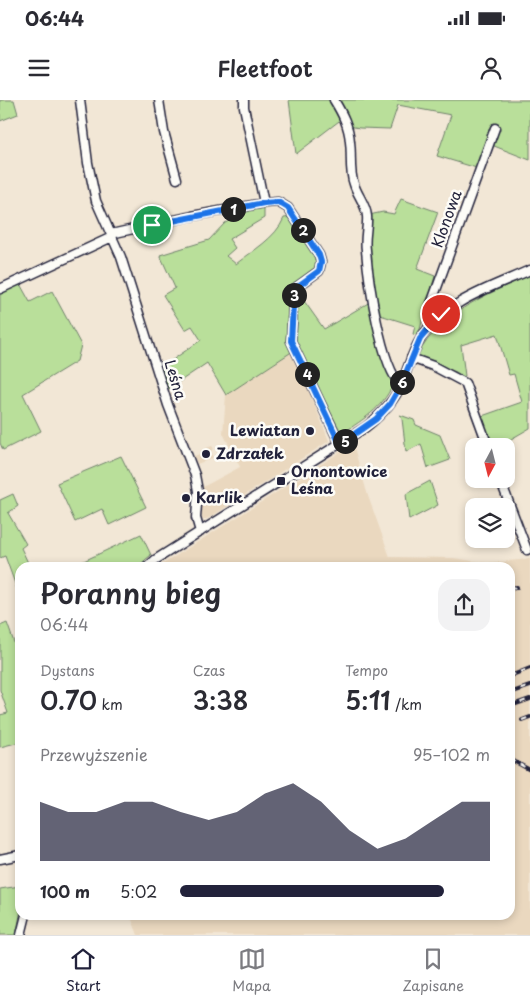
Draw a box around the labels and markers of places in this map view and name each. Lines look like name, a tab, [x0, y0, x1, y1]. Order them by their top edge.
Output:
pin: 1	[220, 196, 246, 222]
pin	[131, 204, 173, 246]
pin: 2	[290, 218, 316, 242]
pin: 3	[282, 282, 306, 308]
pin	[420, 293, 462, 335]
pin: 4	[294, 362, 320, 386]
pin: 6	[390, 370, 414, 394]
place label: Lewiatan	[230, 418, 300, 441]
marker: Lewiatan	[304, 425, 316, 437]
pin: 5	[332, 428, 358, 454]
place label: Zdrzałek	[216, 441, 284, 464]
marker: Zdrzałek	[200, 448, 212, 460]
place label: Ornontowice Leśna	[291, 459, 387, 499]
marker: Ornontowice Leśna	[275, 475, 287, 487]
place label: Karlik	[196, 485, 243, 508]
marker: Karlik	[180, 492, 192, 504]

